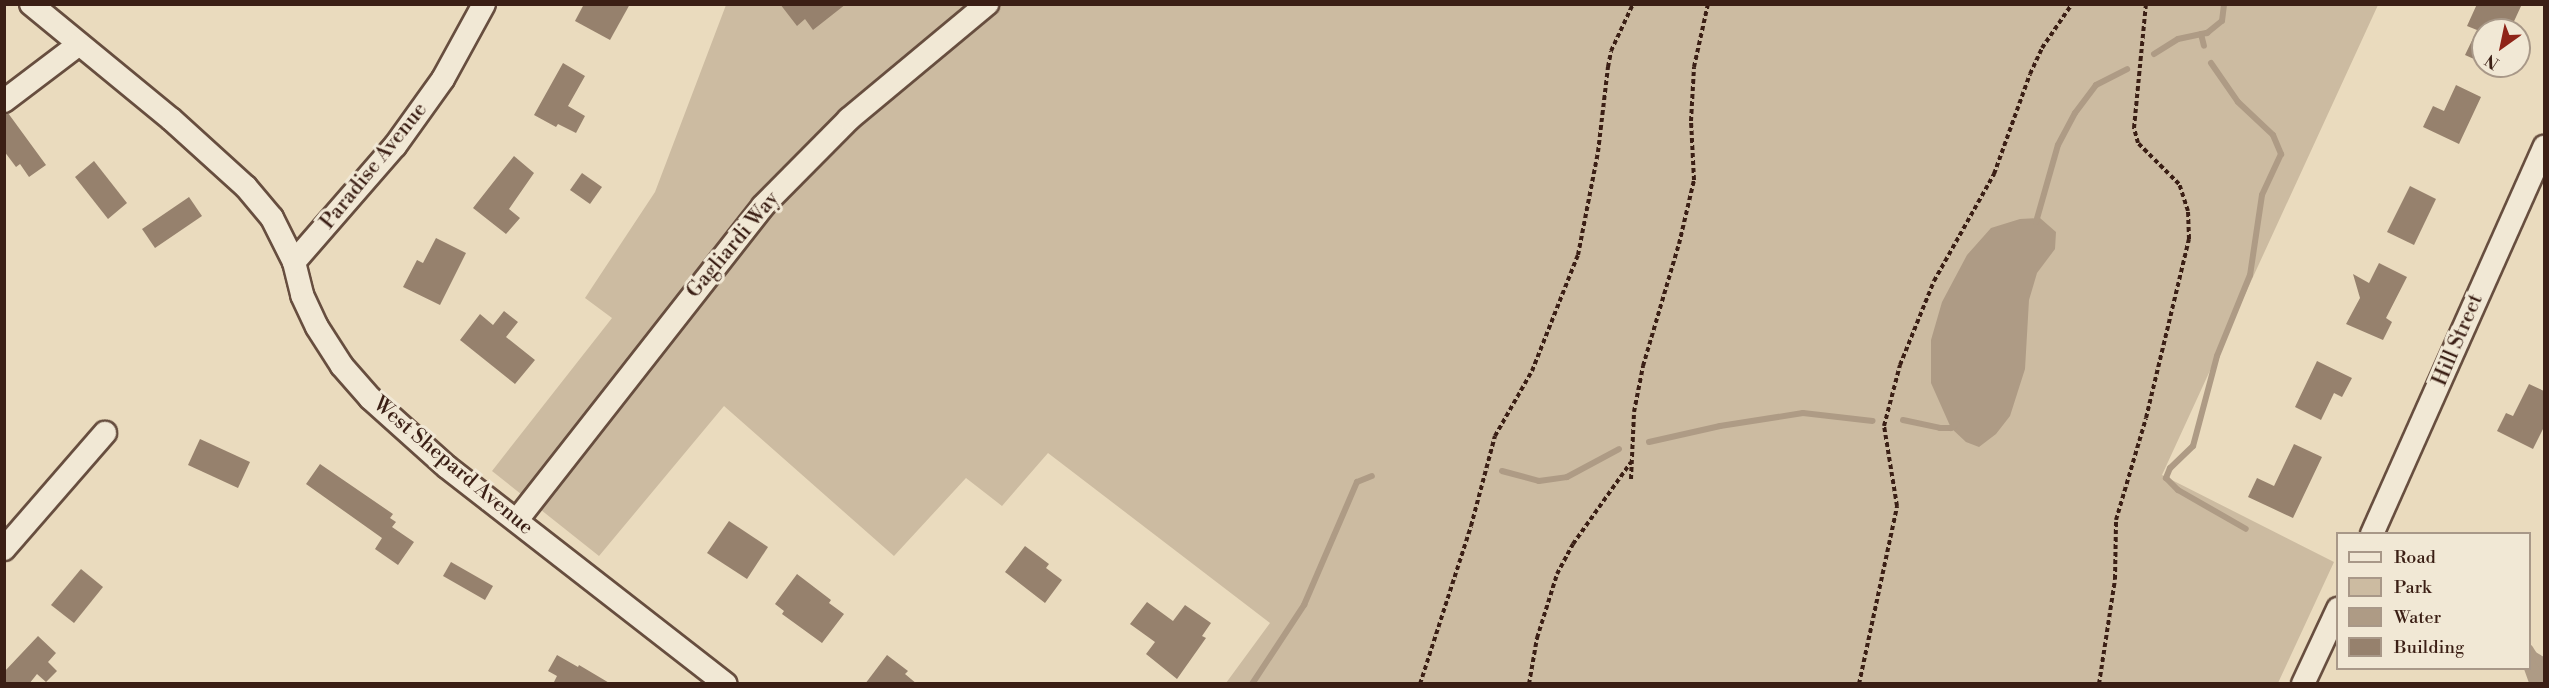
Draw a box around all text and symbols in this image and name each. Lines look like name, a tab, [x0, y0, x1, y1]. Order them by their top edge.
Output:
north arrow	[2471, 18, 2531, 78]
text: N	[2482, 50, 2503, 73]
street label: Paradise Avenue	[315, 98, 433, 234]
street label: Gagliardi Way	[681, 187, 785, 303]
street label: Hill Street	[2427, 290, 2489, 390]
street label: West Shepard Avenue	[368, 392, 538, 540]
legend	[2336, 532, 2531, 670]
text: Road	[2394, 546, 2436, 569]
text: Park	[2394, 576, 2431, 599]
text: Water	[2394, 606, 2441, 629]
text: Building	[2394, 636, 2464, 659]

